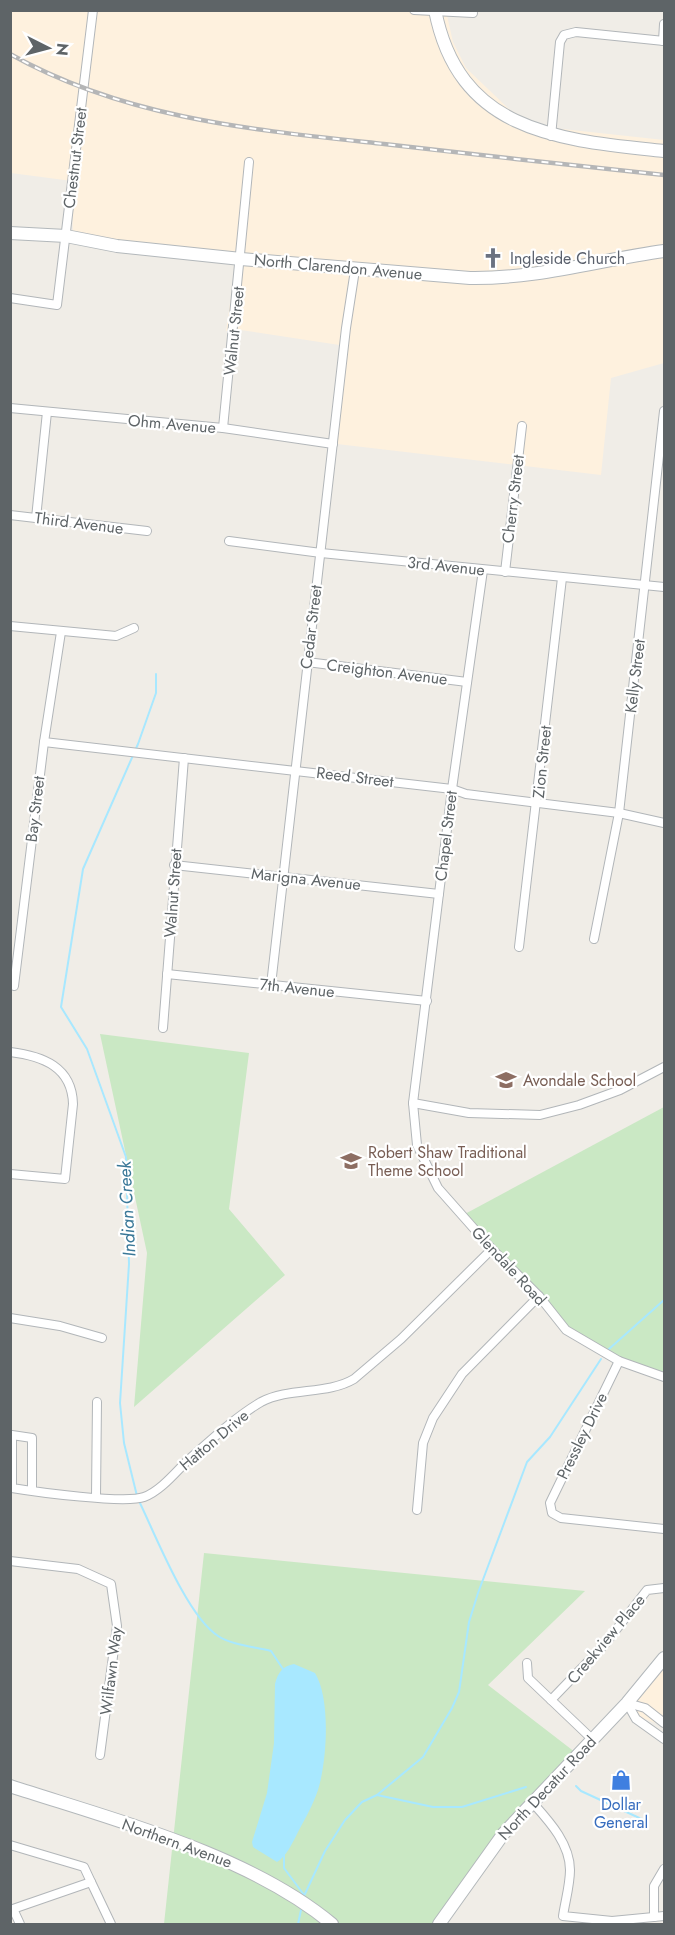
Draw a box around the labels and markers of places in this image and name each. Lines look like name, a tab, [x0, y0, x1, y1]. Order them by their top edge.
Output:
church icon: Ingleside Church	[481, 246, 505, 270]
place label: Ingleside Church	[510, 247, 625, 270]
school or university icon: Avondale School	[494, 1068, 518, 1092]
place label: Avondale School	[523, 1069, 636, 1092]
place label: Robert Shaw Traditional Theme School	[368, 1141, 527, 1182]
school or university icon: Robert Shaw Traditional Theme School	[339, 1149, 363, 1173]
shop icon: Dollar General	[609, 1768, 633, 1792]
place label: Dollar General	[594, 1793, 648, 1834]

